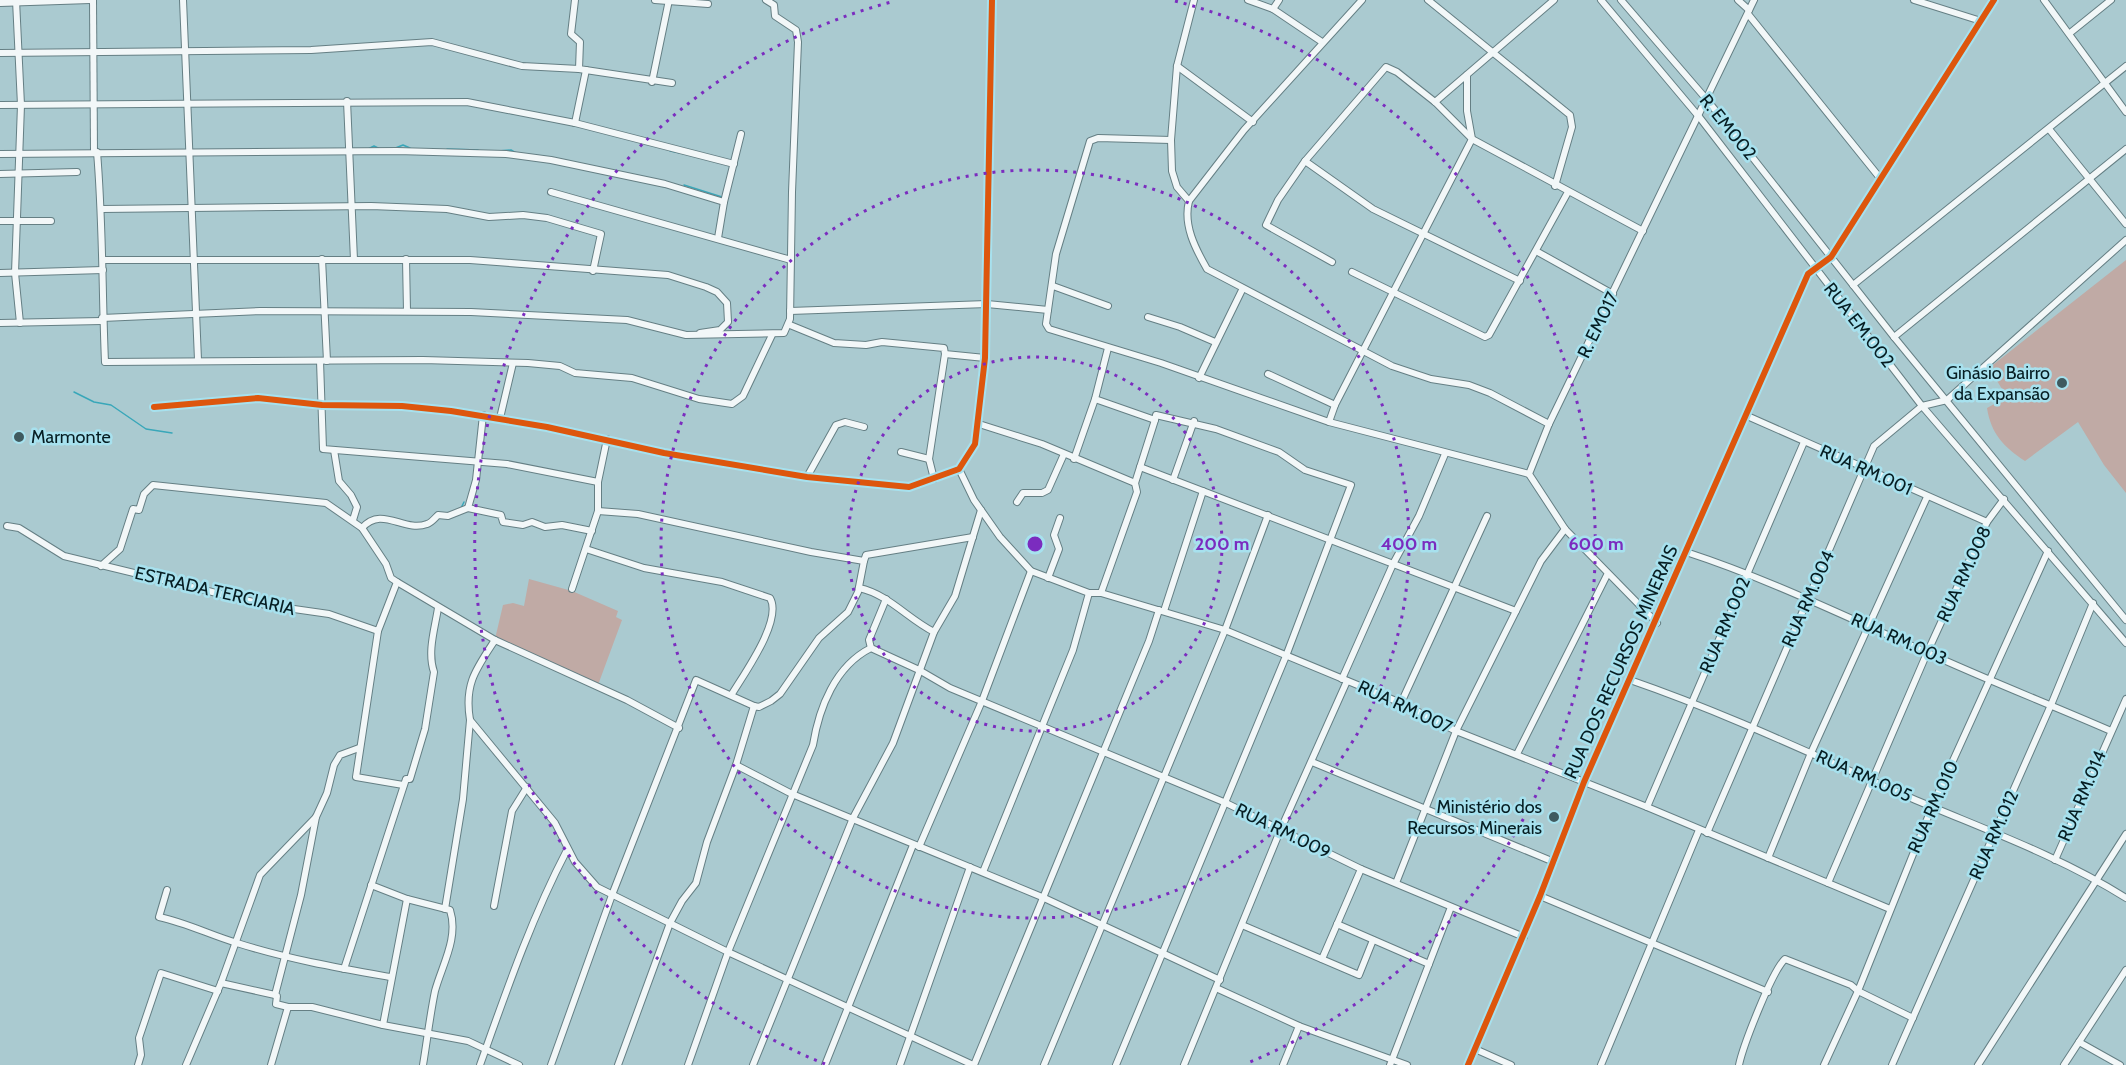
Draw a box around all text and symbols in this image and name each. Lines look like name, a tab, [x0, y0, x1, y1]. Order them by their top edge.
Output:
street label: R. EM002	[1695, 90, 1761, 164]
street label: RUA EM.002	[1819, 278, 1899, 372]
street label: R. EM017	[1573, 288, 1623, 362]
place label: Ginásio Bairro da Expansão	[1946, 362, 2050, 405]
marker: Ginásio Bairro da Expansão	[2055, 376, 2069, 390]
place label: Marmonte	[31, 426, 111, 448]
marker: Marmonte	[12, 430, 26, 444]
street label: RUA RM.001	[1816, 440, 1916, 500]
street label: RUA RM.008	[1932, 522, 1996, 626]
text: 200 m	[1195, 533, 1249, 555]
text: 400 m	[1381, 533, 1437, 555]
text: 600 m	[1568, 533, 1624, 555]
centre of rings	[1025, 534, 1045, 554]
street label: RUA DOS RECURSOS MINERAIS	[1559, 542, 1683, 782]
street label: RUA RM.004	[1777, 547, 1839, 651]
street label: ESTRADA TERCIARIA	[133, 562, 297, 620]
street label: RUA RM.002	[1695, 574, 1755, 676]
street label: RUA RM.003	[1848, 608, 1950, 670]
street label: RUA RM.007	[1354, 676, 1456, 738]
street label: RUA RM.005	[1813, 745, 1915, 807]
street label: RUA RM.014	[2053, 747, 2111, 845]
street label: RUA RM.010	[1903, 757, 1963, 857]
street label: RUA RM.012	[1965, 787, 2023, 883]
place label: Ministério dos Recursos Minerais	[1407, 796, 1542, 839]
street label: RUA RM.009	[1232, 799, 1334, 863]
marker: Ministério dos Recursos Minerais	[1547, 810, 1561, 824]

